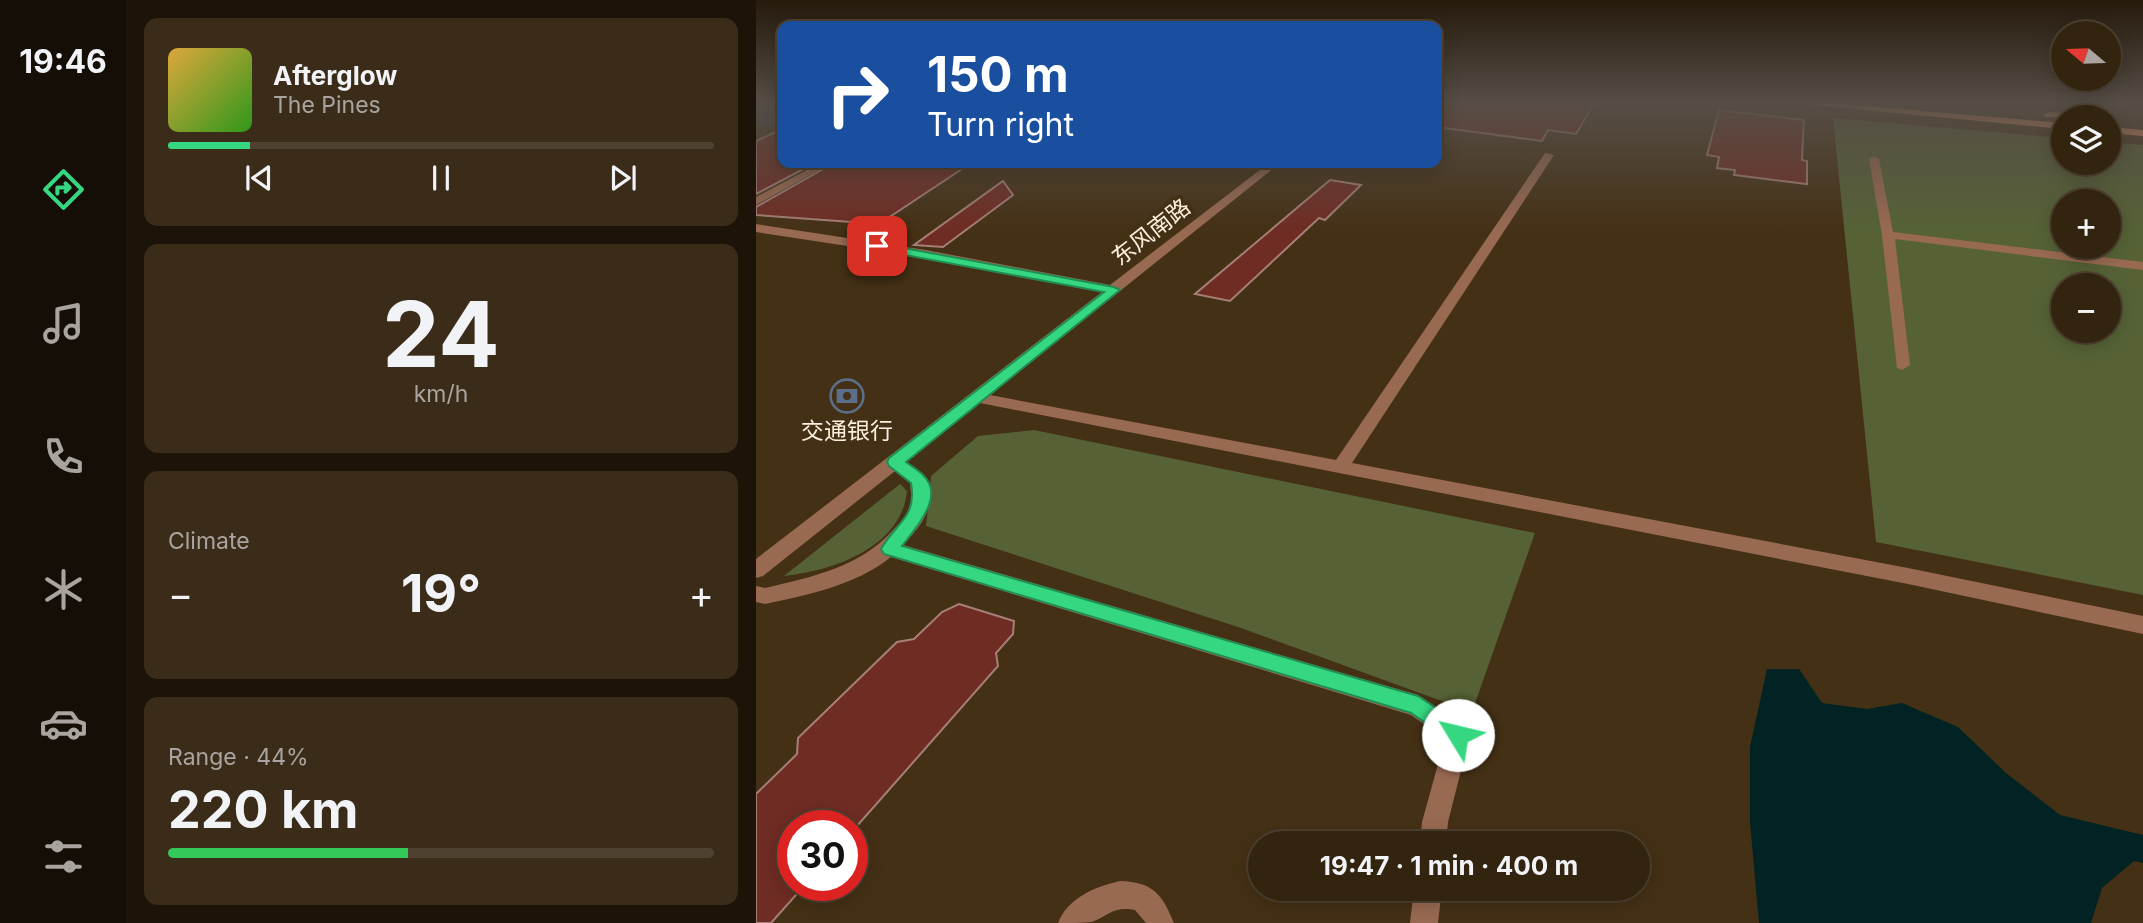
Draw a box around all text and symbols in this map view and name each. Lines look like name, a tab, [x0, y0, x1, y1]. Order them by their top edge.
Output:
north arrow	[2051, 21, 2121, 91]
map controls	[2051, 21, 2121, 343]
text: 19:46	[19, 42, 107, 81]
text: 150 m	[927, 45, 1069, 104]
icon: right	[812, 49, 903, 140]
text: Afterglow	[273, 60, 397, 91]
text: The Pines	[273, 91, 381, 119]
text: Turn right	[927, 105, 1074, 144]
button: layers	[2051, 105, 2121, 175]
icon: previous	[240, 159, 278, 197]
icon: pause	[422, 159, 460, 197]
icon: next	[604, 159, 642, 197]
icon: directions	[39, 165, 88, 214]
button: +	[2051, 189, 2121, 259]
street label: 东风南路	[1106, 193, 1196, 271]
pin	[847, 216, 907, 276]
icon: arrive	[858, 227, 896, 265]
button: −	[2051, 273, 2121, 343]
text: 24	[382, 279, 500, 389]
icon: music	[39, 299, 88, 348]
bank icon: 交通银行	[828, 377, 866, 415]
text: km/h	[414, 380, 468, 408]
place label: 交通银行	[801, 417, 893, 445]
icon: phone	[39, 432, 88, 481]
text: Climate	[168, 527, 250, 555]
text: 19°	[401, 562, 481, 625]
icon: climate	[39, 565, 88, 614]
text: −	[168, 571, 193, 617]
text: +	[689, 571, 714, 617]
position arrow	[1421, 698, 1495, 772]
icon: car	[39, 699, 88, 748]
text: Range · 44%	[168, 743, 309, 771]
text: 220 km	[168, 778, 359, 841]
speed limit sign: 30	[777, 810, 868, 901]
icon: filters	[39, 832, 88, 881]
text: 19:47 · 1 min · 400 m	[1320, 850, 1578, 881]

